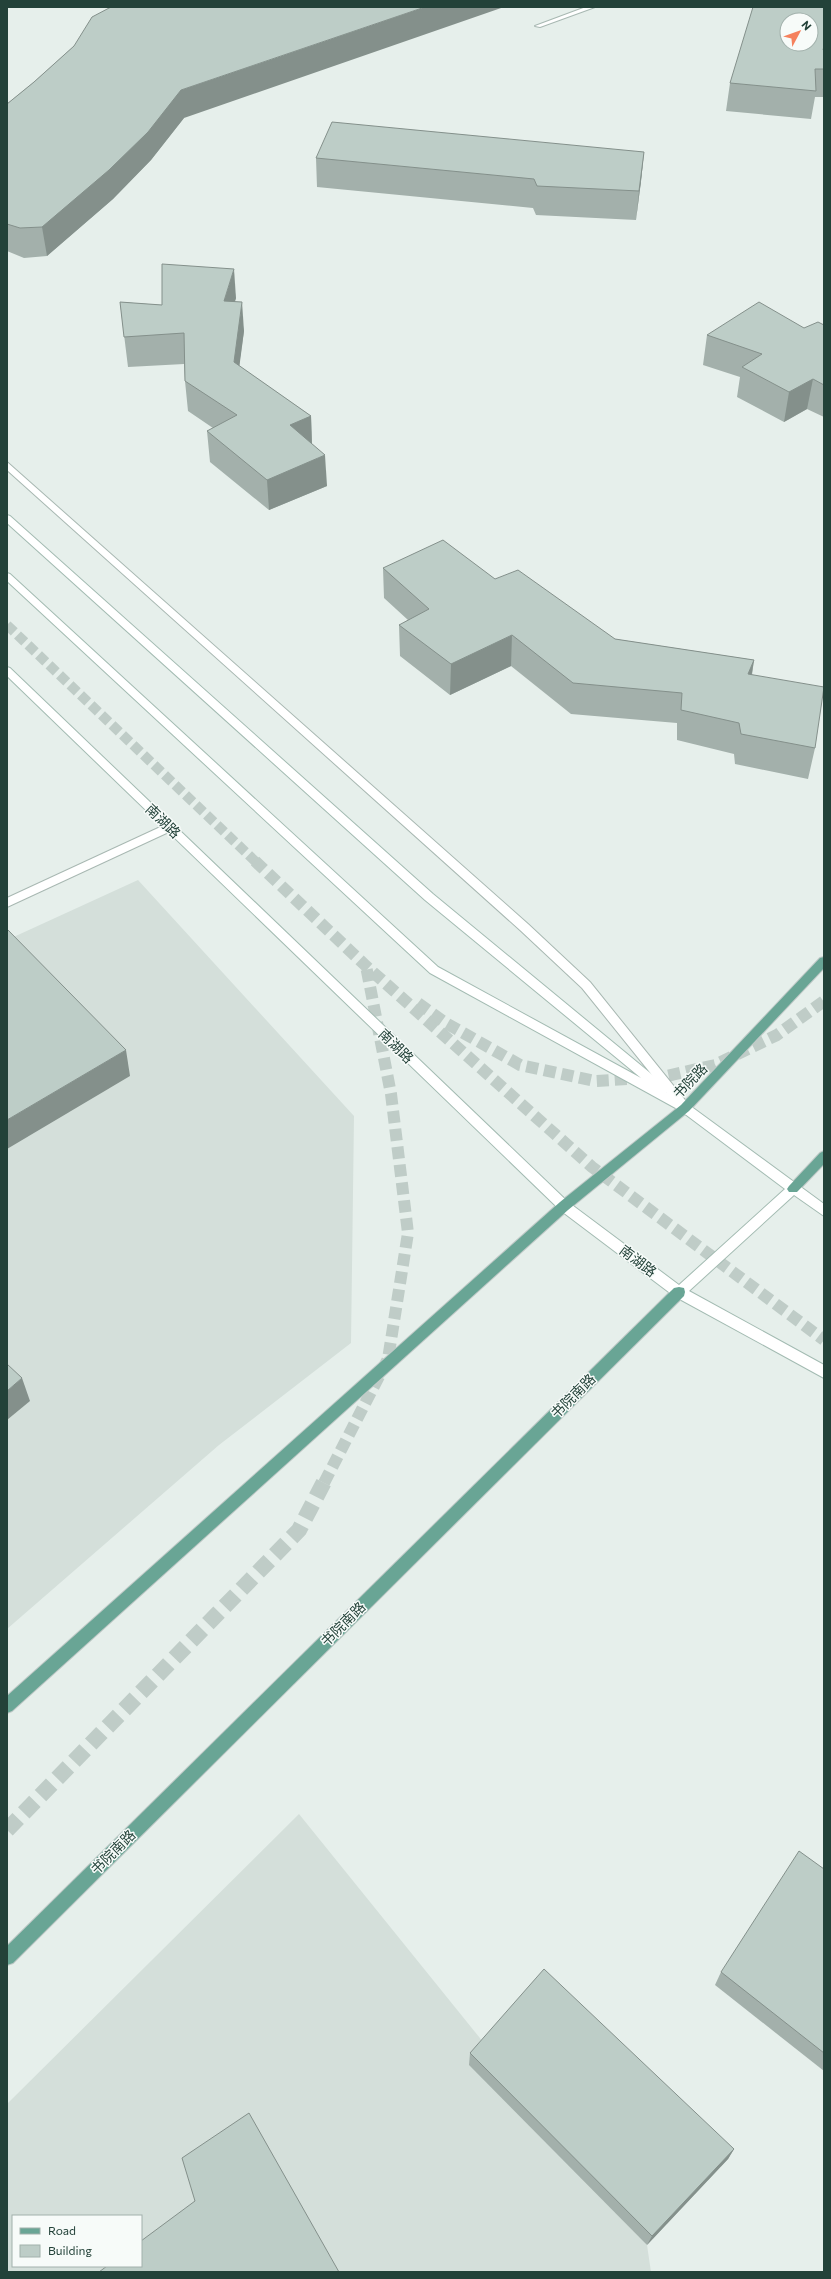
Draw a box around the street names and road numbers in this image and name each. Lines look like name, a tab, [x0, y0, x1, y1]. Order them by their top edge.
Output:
street label: 南湖路	[142, 800, 184, 841]
street label: 南湖路	[375, 1025, 417, 1066]
street label: 书院路	[669, 1060, 710, 1102]
street label: 南湖路	[616, 1241, 660, 1280]
street label: 书院南路	[547, 1370, 598, 1421]
street label: 书院南路	[317, 1598, 368, 1649]
street label: 书院南路	[87, 1826, 138, 1877]

